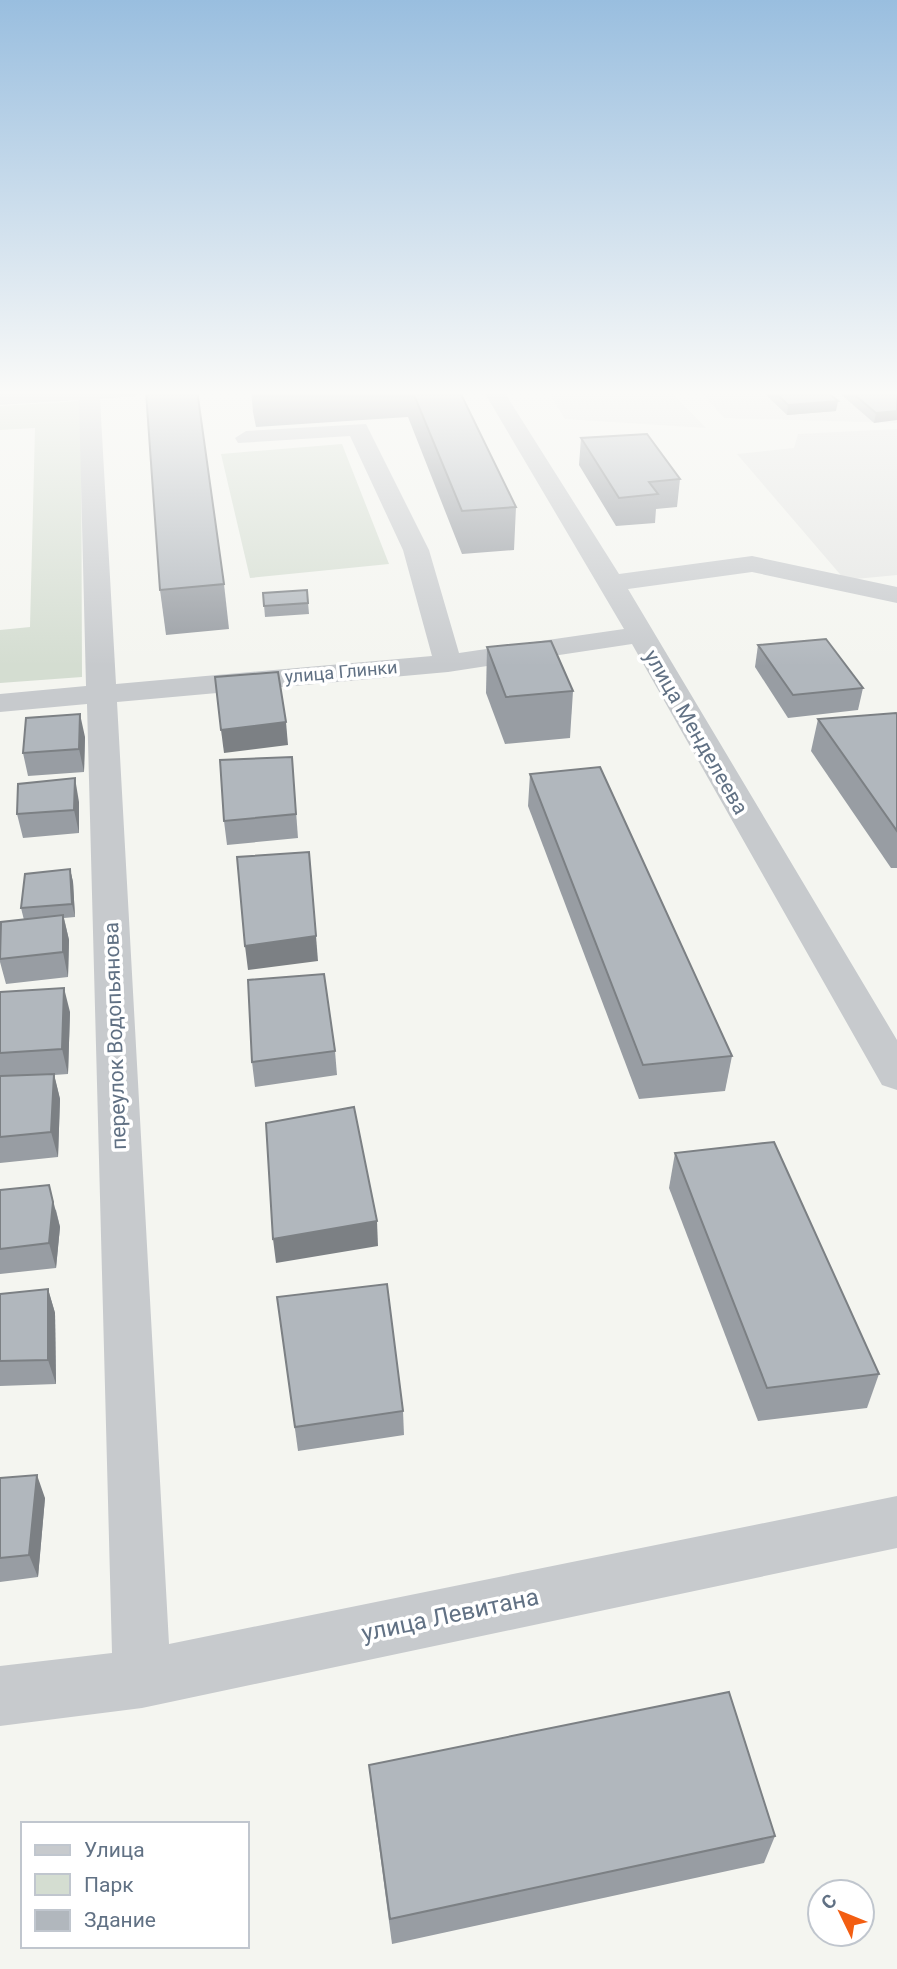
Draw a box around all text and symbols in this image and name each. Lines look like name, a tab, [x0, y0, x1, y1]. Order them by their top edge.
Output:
street label: улица Менделеева	[639, 645, 753, 819]
street label: улица Глинки	[284, 656, 398, 687]
street label: переулок Водопьянова	[99, 922, 131, 1150]
street label: улица Левитана	[359, 1583, 541, 1647]
legend	[21, 1822, 248, 1948]
text: Улица	[84, 1838, 145, 1862]
text: Парк	[84, 1873, 134, 1897]
north arrow	[806, 1878, 876, 1948]
text: С	[816, 1889, 842, 1914]
text: Здание	[84, 1908, 156, 1932]

